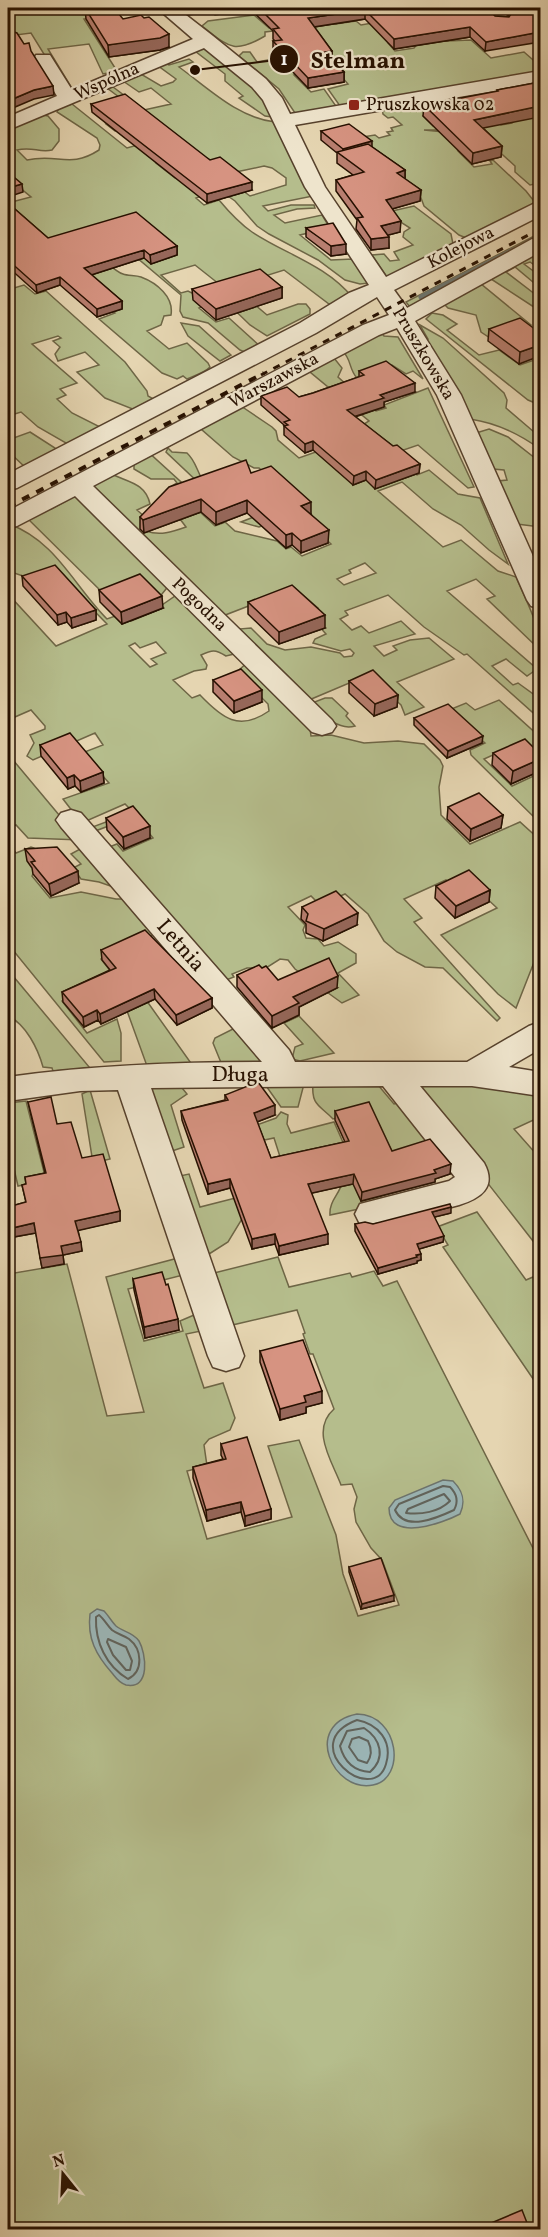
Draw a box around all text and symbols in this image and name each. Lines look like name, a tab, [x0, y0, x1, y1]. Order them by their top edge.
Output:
callout: Stelman	[269, 38, 417, 80]
text: Stelman	[311, 45, 406, 79]
text: 1	[280, 48, 288, 73]
street label: Wspólna	[70, 57, 144, 107]
place label: Pruszkowska 02	[366, 93, 494, 118]
marker: Pruszkowska 02	[347, 98, 361, 112]
street label: Kolejowa	[423, 220, 499, 276]
street label: Pruszkowska	[385, 303, 461, 405]
street label: Warszawska	[224, 347, 324, 415]
street label: Pogodna	[166, 572, 232, 638]
street label: Letnia	[148, 913, 212, 979]
street label: Długa	[211, 1060, 269, 1091]
north arrow	[33, 2144, 93, 2204]
text: N	[50, 2149, 68, 2174]

